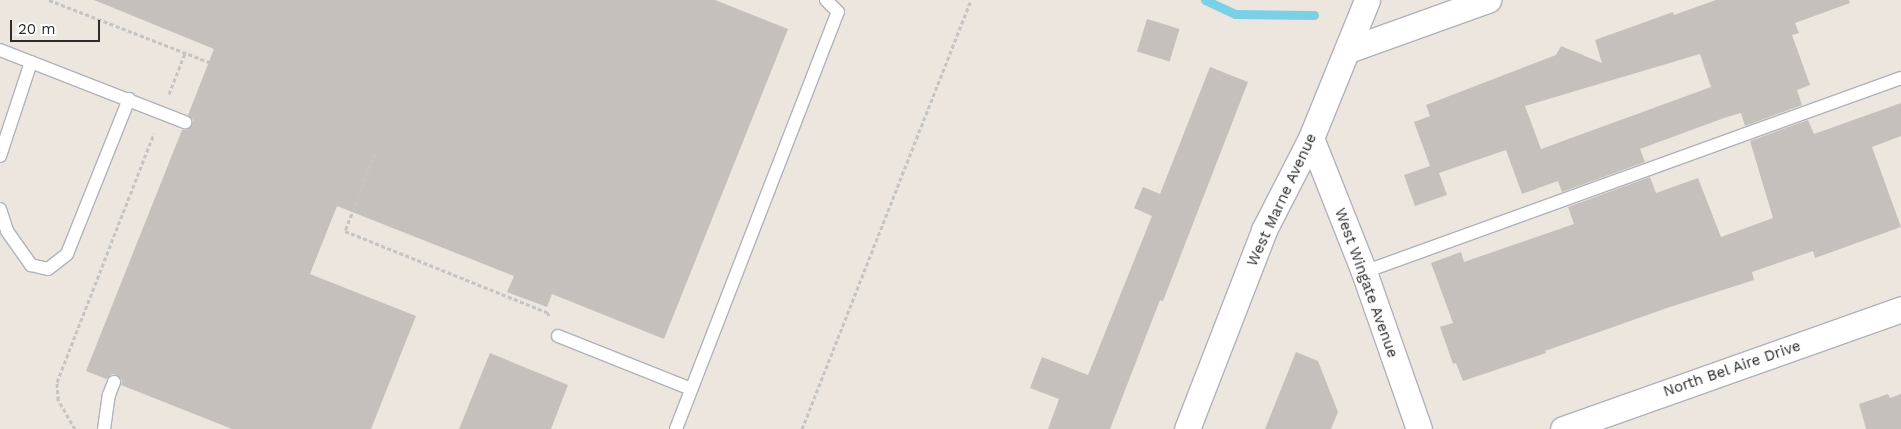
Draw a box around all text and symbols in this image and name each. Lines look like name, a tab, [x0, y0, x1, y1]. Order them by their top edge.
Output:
scale bar	[12, 10, 102, 42]
text: 20 m	[18, 20, 56, 38]
street label: West Marne Avenue	[1243, 130, 1321, 270]
street label: West Wingate Avenue	[1330, 205, 1402, 361]
street label: North Bel Aire Drive	[1660, 337, 1804, 401]

